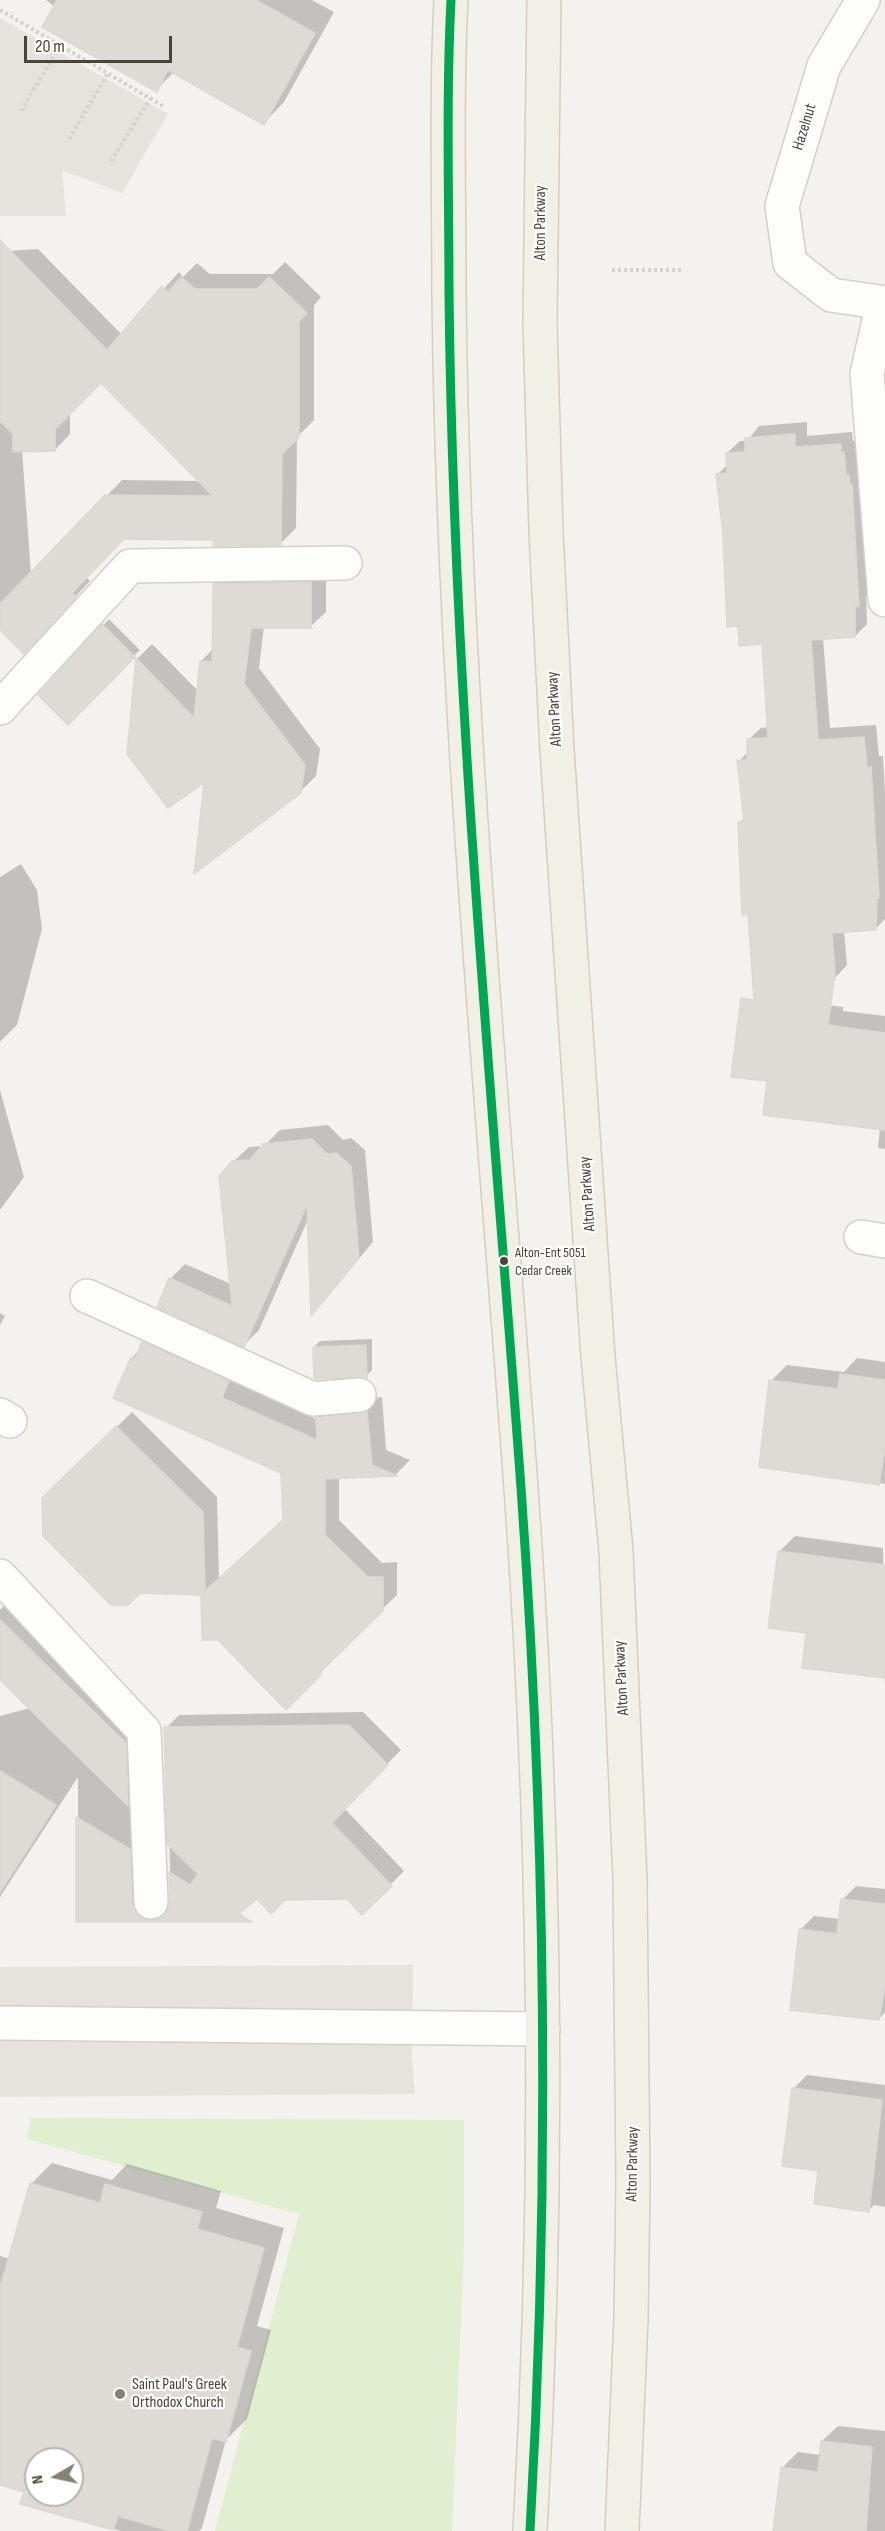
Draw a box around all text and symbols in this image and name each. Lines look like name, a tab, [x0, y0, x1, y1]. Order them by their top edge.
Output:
scale bar	[27, 24, 176, 62]
text: 20 m	[35, 36, 65, 57]
street label: Hazelnut	[789, 101, 821, 153]
street label: Alton Parkway	[531, 185, 551, 261]
street label: Alton Parkway	[543, 671, 567, 747]
street label: Alton Parkway	[576, 1156, 600, 1232]
place label: Alton-Ent 5051 Cedar Creek	[515, 1245, 586, 1278]
marker: Alton-Ent 5051 Cedar Creek	[498, 1255, 510, 1267]
street label: Alton Parkway	[610, 1640, 634, 1716]
street label: Alton Parkway	[623, 2126, 643, 2202]
place label: Saint Paul's Greek Orthodox Church	[132, 2375, 227, 2413]
marker: Saint Paul's Greek Orthodox Church	[113, 2387, 127, 2401]
north arrow	[24, 2447, 84, 2507]
text: N	[28, 2474, 48, 2485]

